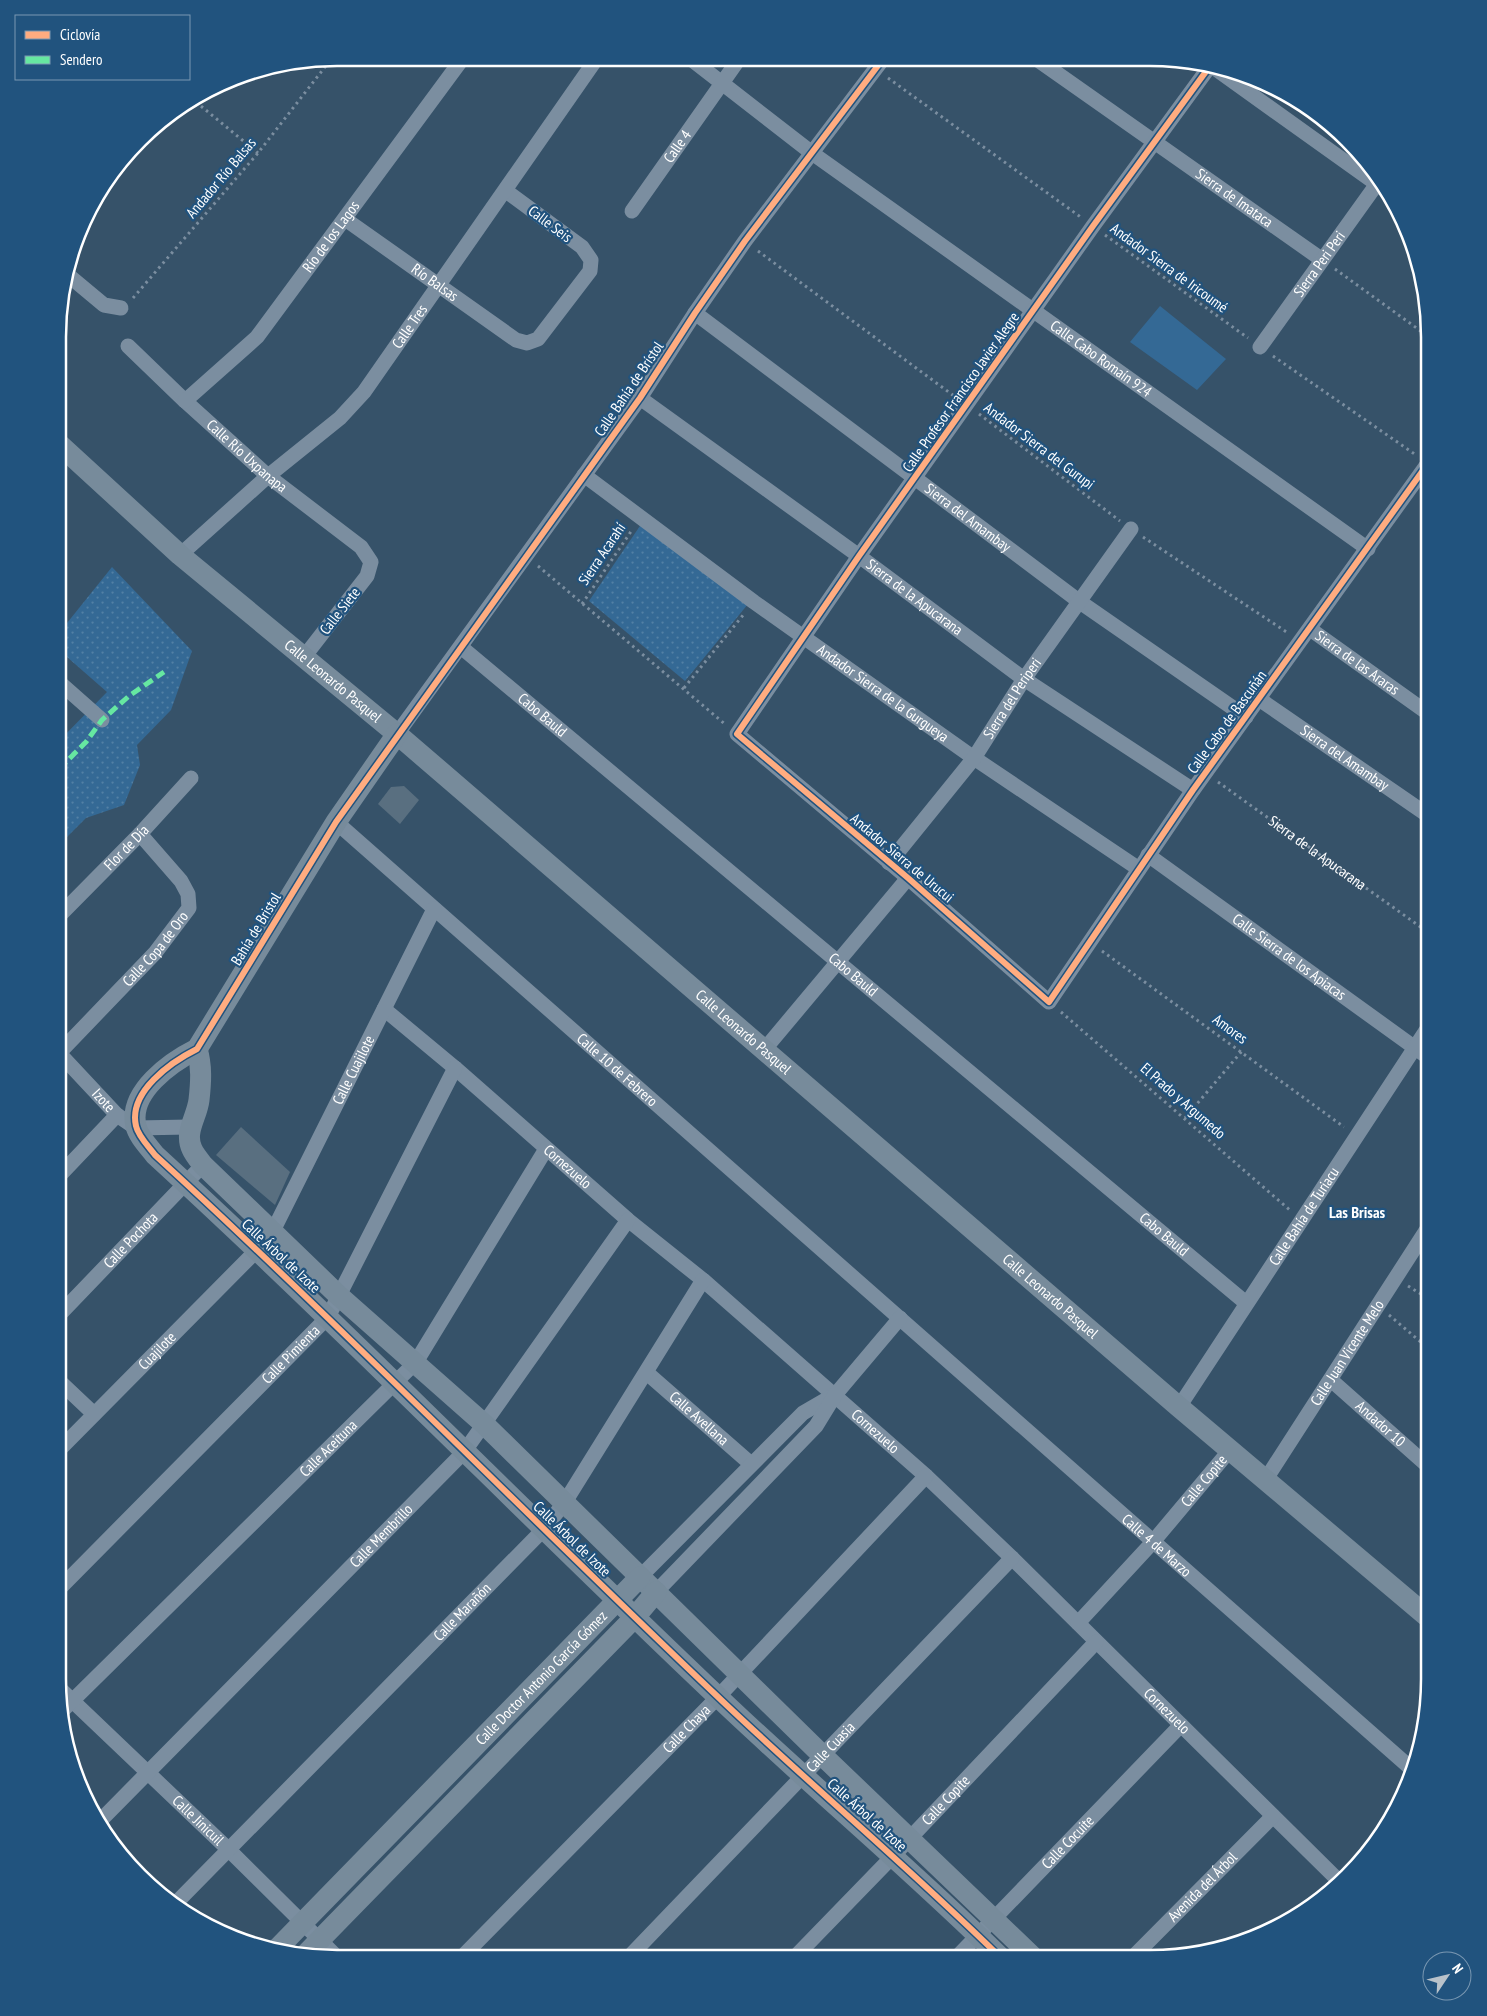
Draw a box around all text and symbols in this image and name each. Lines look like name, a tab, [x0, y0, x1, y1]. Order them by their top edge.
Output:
legend	[15, 15, 190, 80]
text: Ciclovía	[60, 25, 100, 44]
text: Sendero	[60, 50, 102, 69]
street label: Calle 4	[659, 126, 695, 166]
street label: Andador Río Balsas	[181, 134, 260, 222]
street label: Sierra de Imataca	[1192, 164, 1277, 231]
street label: Río de los Lagos	[298, 197, 363, 276]
street label: Calle Seis	[525, 201, 576, 246]
street label: Andador Sierra de Iricoumé	[1107, 219, 1232, 317]
street label: Sierra Peri Peri	[1289, 227, 1349, 300]
street label: Río Balsas	[408, 259, 462, 305]
street label: Calle Tres	[387, 300, 431, 352]
street label: Calle Profesor Francisco Javier Alegre	[898, 308, 1023, 475]
street label: Calle Cabo Romaín 924	[1047, 316, 1156, 401]
street label: Calle Bahía de Brístol	[590, 337, 668, 440]
street label: Andador Sierra del Gurupi	[980, 398, 1098, 493]
street label: Calle Río Uxpanapa	[203, 415, 291, 496]
street label: Sierra del Amambay	[921, 479, 1015, 556]
street label: Sierra Acarahí	[574, 518, 630, 589]
street label: Sierra de la Apucarana	[862, 555, 967, 639]
street label: Calle Siete	[315, 583, 364, 638]
street label: Sierra de las Araras	[1312, 626, 1403, 699]
street label: Calle Leonardo Pasquel	[281, 635, 386, 727]
street label: Andador Sierra de la Gurgueya	[813, 640, 953, 746]
street label: Sierra del Periperi	[979, 654, 1045, 742]
street label: Calle Cabo de Bascuñán	[1183, 666, 1270, 777]
street label: Cabo Bauld	[514, 689, 571, 741]
street label: Sierra del Amambay	[1297, 720, 1393, 795]
street label: Andador Sierra de Urucui	[847, 809, 958, 906]
street label: Sierra de la Apucarana	[1265, 811, 1370, 894]
street label: Flor de Día	[99, 821, 153, 874]
street label: Bahía de Bristol	[226, 889, 285, 969]
street label: Calle Copa de Oro	[118, 907, 192, 990]
street label: Calle Sierra de los Apiacas	[1229, 909, 1350, 1004]
street label: Cabo Bauld	[825, 948, 882, 1000]
street label: Calle Leonardo Pasquel	[692, 985, 796, 1078]
street label: Amores	[1209, 1010, 1252, 1048]
street label: Calle 10 de Febrero	[573, 1029, 662, 1110]
street label: Calle Cuajilote	[328, 1032, 378, 1108]
street label: El Prado y Argumedo	[1137, 1058, 1230, 1143]
street label: Izote	[88, 1084, 119, 1116]
street label: Cornezuelo	[540, 1140, 596, 1193]
street label: Calle Bahía de Turiacu	[1264, 1163, 1343, 1269]
district label: Las Brisas	[1329, 1202, 1385, 1222]
street label: Calle Pochota	[99, 1208, 162, 1272]
street label: Cabo Bauld	[1136, 1208, 1193, 1260]
street label: Calle Árbol de Izote	[238, 1214, 325, 1297]
street label: Calle Leonardo Pasquel	[999, 1249, 1103, 1343]
street label: Calle Juan Vicente Melo	[1306, 1296, 1388, 1409]
street label: Calle Pimienta	[257, 1321, 324, 1388]
street label: Cuajilote	[134, 1327, 180, 1373]
street label: Calle Avellana	[666, 1387, 733, 1449]
street label: Andador 10	[1352, 1396, 1410, 1451]
street label: Cornezuelo	[848, 1405, 904, 1457]
street label: Calle Aceituna	[295, 1416, 361, 1481]
street label: Calle Copite	[1176, 1451, 1231, 1510]
street label: Calle Árbol de Izote	[530, 1497, 615, 1580]
street label: Calle Membrillo	[345, 1500, 417, 1571]
street label: Calle 4 de Marzo	[1118, 1510, 1196, 1581]
street label: Calle Marañón	[429, 1578, 495, 1645]
street label: Calle Doctor Antonio García Gómez	[471, 1606, 611, 1749]
street label: Cornezuelo	[1140, 1684, 1194, 1738]
street label: Calle Chaya	[658, 1700, 714, 1757]
street label: Calle Cuasia	[802, 1718, 859, 1776]
street label: Calle Copite	[917, 1771, 974, 1829]
street label: Calle Árbol de Izote	[824, 1774, 911, 1855]
street label: Calle Jinicuil	[168, 1791, 229, 1850]
street label: Calle Cocuite	[1037, 1811, 1098, 1873]
street label: Avenida del Árbol	[1163, 1847, 1241, 1926]
north arrow	[1422, 1951, 1472, 2001]
text: N	[1448, 1960, 1467, 1977]

